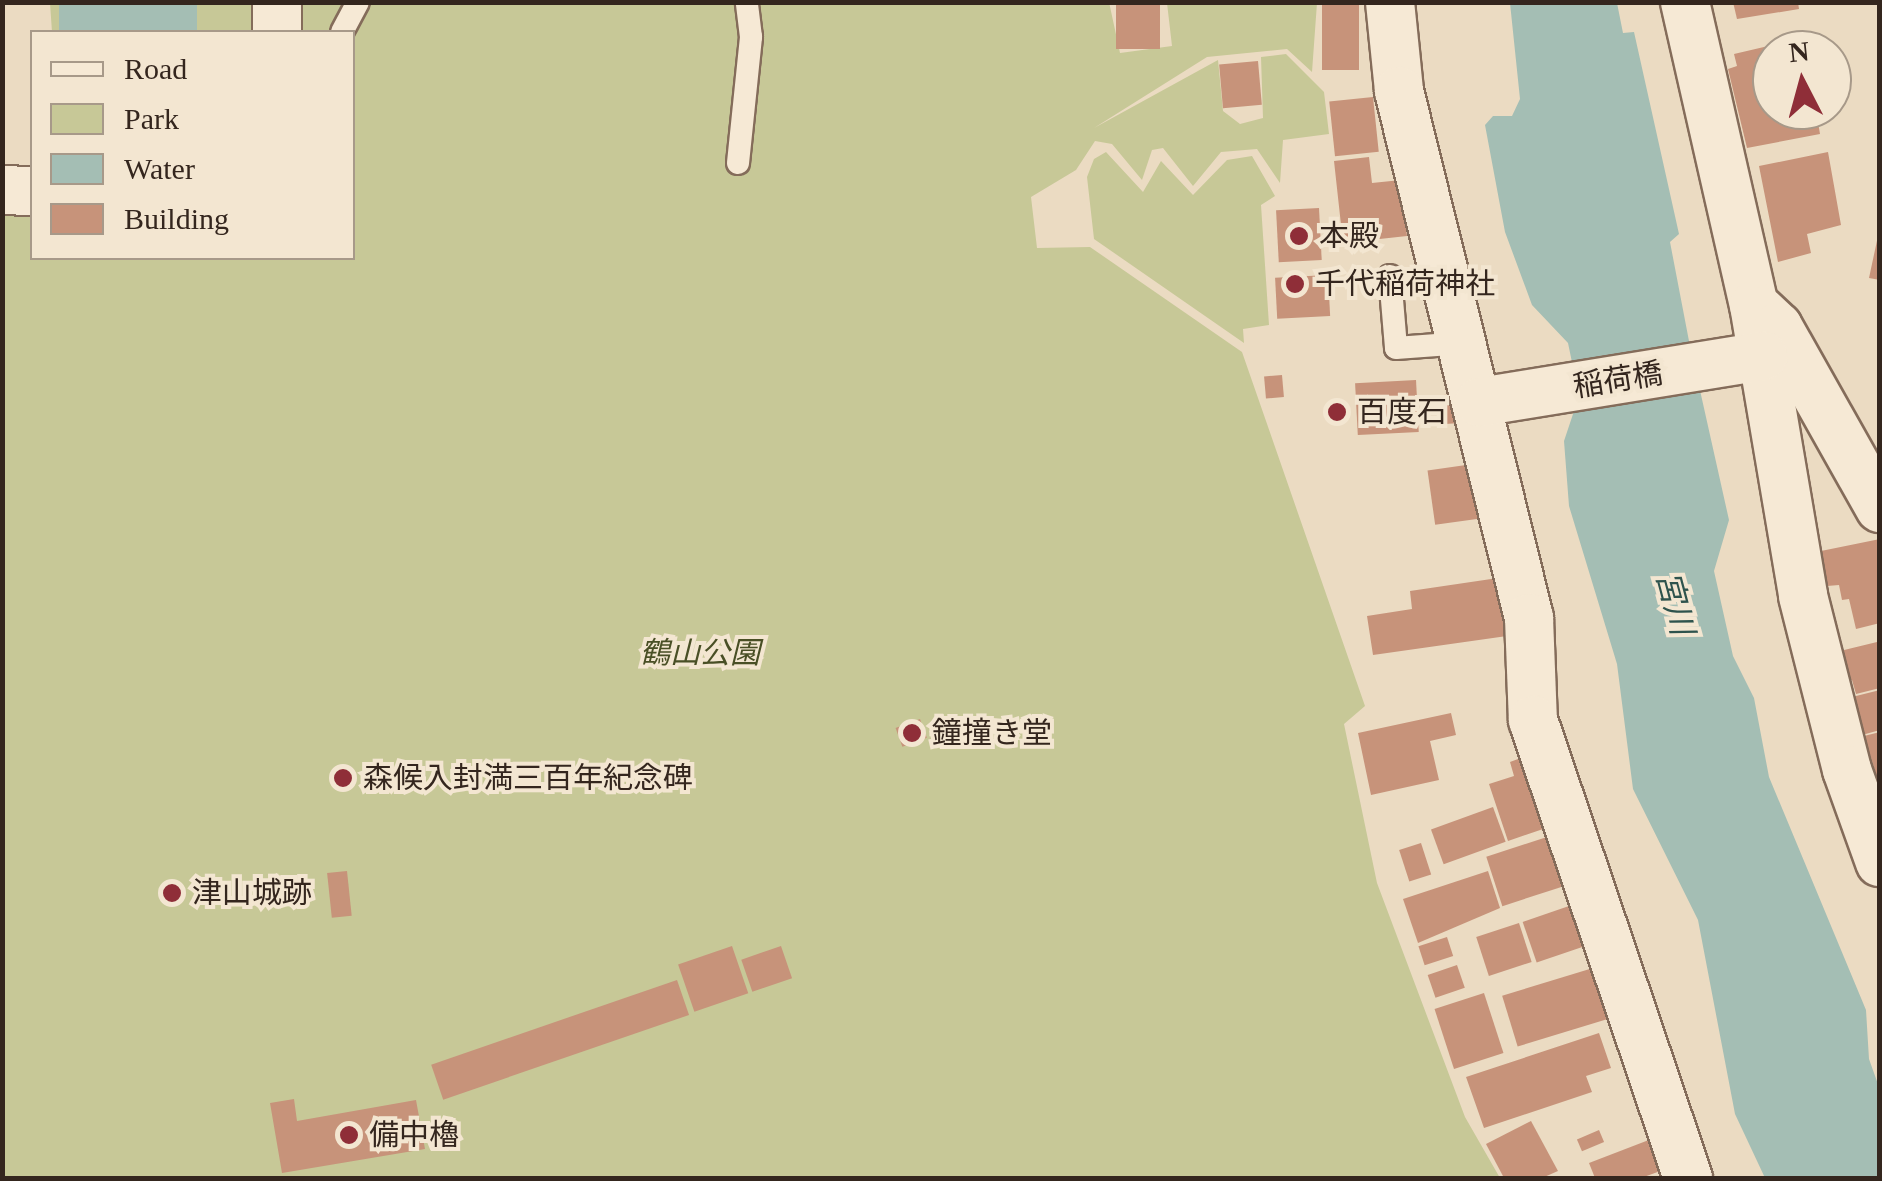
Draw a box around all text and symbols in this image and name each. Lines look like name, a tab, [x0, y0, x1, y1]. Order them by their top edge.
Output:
legend	[30, 30, 355, 260]
north arrow	[1752, 30, 1852, 130]
text: N	[1787, 35, 1811, 68]
text: Road	[124, 52, 187, 85]
text: Park	[124, 102, 179, 135]
text: Water	[124, 152, 195, 185]
text: Building	[124, 202, 229, 235]
place label: 本殿	[1319, 218, 1379, 254]
marker: 本殿	[1288, 225, 1310, 247]
place label: 千代稲荷神社	[1315, 266, 1495, 302]
marker: 千代稲荷神社	[1284, 273, 1306, 295]
street label: 稲荷橋	[1571, 355, 1665, 405]
place label: 百度石	[1357, 394, 1447, 430]
marker: 百度石	[1326, 401, 1348, 423]
water label: 宮川	[1648, 567, 1702, 639]
park label: 鶴山公園	[640, 635, 760, 671]
place label: 鐘撞き堂	[932, 715, 1052, 751]
marker: 鐘撞き堂	[901, 722, 923, 744]
place label: 森候入封満三百年紀念碑	[363, 760, 693, 796]
marker: 森候入封満三百年紀念碑	[332, 767, 354, 789]
place label: 津山城跡	[192, 875, 312, 911]
marker: 津山城跡	[161, 882, 183, 904]
place label: 備中櫓	[369, 1117, 459, 1153]
marker: 備中櫓	[338, 1124, 360, 1146]

